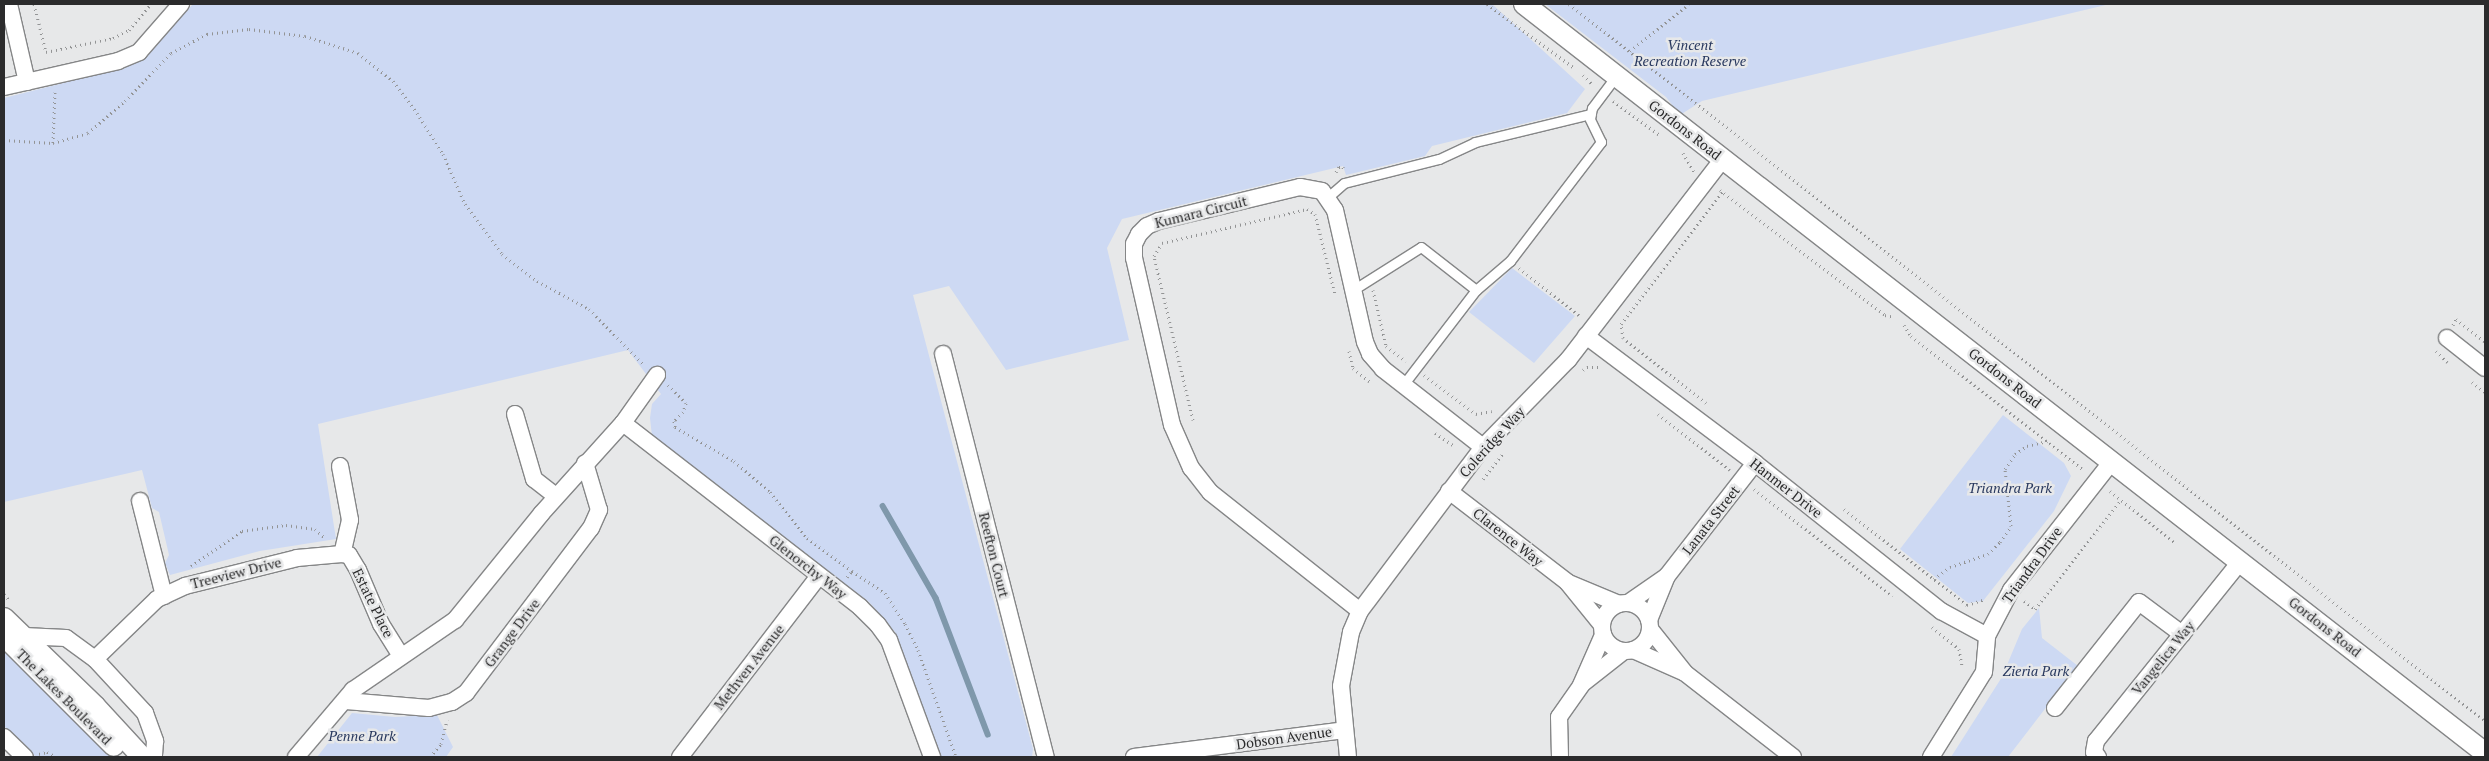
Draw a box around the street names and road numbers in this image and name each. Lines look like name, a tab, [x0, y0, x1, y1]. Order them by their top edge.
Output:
street label: Gordons Road	[1645, 97, 1725, 163]
street label: Kumara Circuit	[1153, 192, 1249, 232]
street label: Gordons Road	[1965, 345, 2045, 411]
street label: Coleridge Way	[1456, 403, 1528, 481]
street label: Hanmer Drive	[1747, 455, 1825, 521]
street label: Lanata Street	[1679, 482, 1743, 558]
street label: Clarence Way	[1470, 505, 1546, 569]
street label: Reefton Court	[975, 511, 1013, 599]
street label: Triandra Drive	[1999, 524, 2065, 606]
street label: Glenorchy Way	[766, 531, 850, 603]
street label: Treeview Drive	[189, 554, 283, 592]
street label: Estate Place	[349, 566, 397, 640]
street label: Gordons Road	[2285, 594, 2365, 660]
street label: Grange Drive	[481, 595, 543, 671]
street label: Vangelica Way	[2128, 618, 2198, 698]
street label: Methven Avenue	[710, 621, 788, 713]
street label: The Lakes Boulevard	[13, 646, 115, 748]
street label: Dobson Avenue	[1235, 723, 1333, 753]

